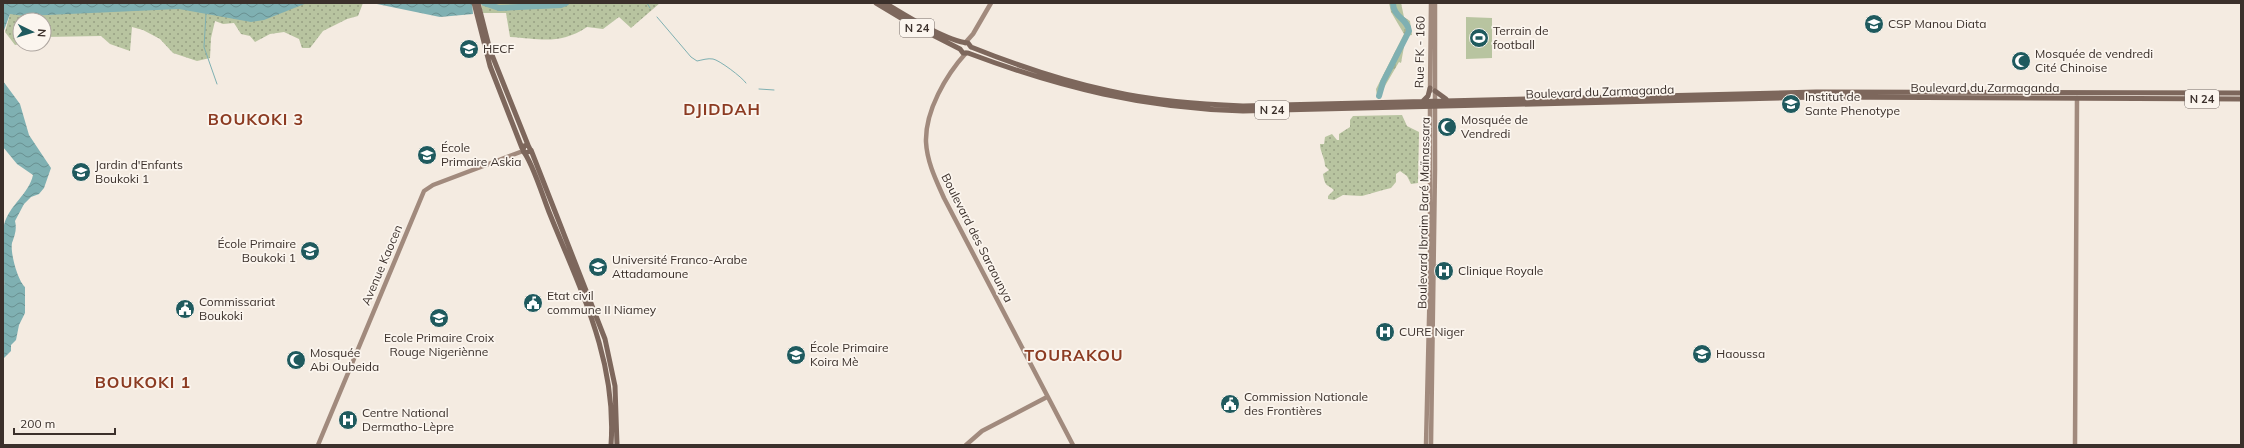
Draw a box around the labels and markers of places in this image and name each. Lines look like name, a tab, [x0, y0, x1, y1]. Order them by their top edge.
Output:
school or university icon: CSP Manou Diata	[1863, 13, 1885, 35]
place label: CSP Manou Diata	[1888, 16, 1986, 31]
place label: Terrain de football	[1493, 23, 1548, 52]
sports icon: Terrain de football	[1468, 27, 1490, 49]
school or university icon: HECF	[458, 38, 480, 60]
place label: HECF	[483, 41, 514, 56]
place label: Mosquée de vendredi Cité Chinoise	[2035, 46, 2153, 75]
mosque icon: Mosquée de vendredi Cité Chinoise	[2010, 50, 2032, 72]
place label: Institut de Sante Phenotype	[1805, 89, 1900, 118]
school or university icon: Institut de Sante Phenotype	[1780, 93, 1802, 115]
place label: Mosquée de Vendredi	[1461, 112, 1528, 141]
mosque icon: Mosquée de Vendredi	[1436, 116, 1458, 138]
place label: École Primaire Askia	[441, 140, 521, 169]
school or university icon: École Primaire Askia	[416, 144, 438, 166]
place label: Jardin d'Enfants Boukoki 1	[95, 157, 183, 186]
school or university icon: Jardin d'Enfants Boukoki 1	[70, 161, 92, 183]
place label: École Primaire Boukoki 1	[218, 236, 296, 265]
school or university icon: École Primaire Boukoki 1	[299, 240, 321, 262]
place label: Université Franco-Arabe Attadamoune	[612, 252, 747, 281]
school or university icon: Université Franco-Arabe Attadamoune	[587, 256, 609, 278]
hospital icon: Clinique Royale	[1433, 260, 1455, 282]
place label: Clinique Royale	[1458, 263, 1543, 278]
place label: Etat civil commune II Niamey	[547, 288, 657, 317]
public building icon: Etat civil commune II Niamey	[522, 292, 544, 314]
place label: Commissariat Boukoki	[199, 294, 275, 323]
public building icon: Commissariat Boukoki	[174, 298, 196, 320]
school or university icon: Ecole Primaire Croix Rouge Nigeriènne	[428, 307, 450, 329]
hospital icon: CURE Niger	[1374, 321, 1396, 343]
place label: CURE Niger	[1399, 324, 1465, 339]
place label: Ecole Primaire Croix Rouge Nigeriènne	[384, 330, 495, 359]
place label: École Primaire Koira Mè	[810, 340, 889, 369]
school or university icon: Haoussa	[1691, 343, 1713, 365]
school or university icon: École Primaire Koira Mè	[785, 344, 807, 366]
place label: Mosquée Abi Oubeida	[310, 345, 379, 374]
place label: Haoussa	[1716, 346, 1765, 361]
mosque icon: Mosquée Abi Oubeida	[285, 349, 307, 371]
place label: Commission Nationale des Frontières	[1244, 389, 1368, 418]
public building icon: Commission Nationale des Frontières	[1219, 393, 1241, 415]
place label: Centre National Dermatho-Lèpre	[362, 405, 454, 434]
hospital icon: Centre National Dermatho-Lèpre	[337, 409, 359, 431]

